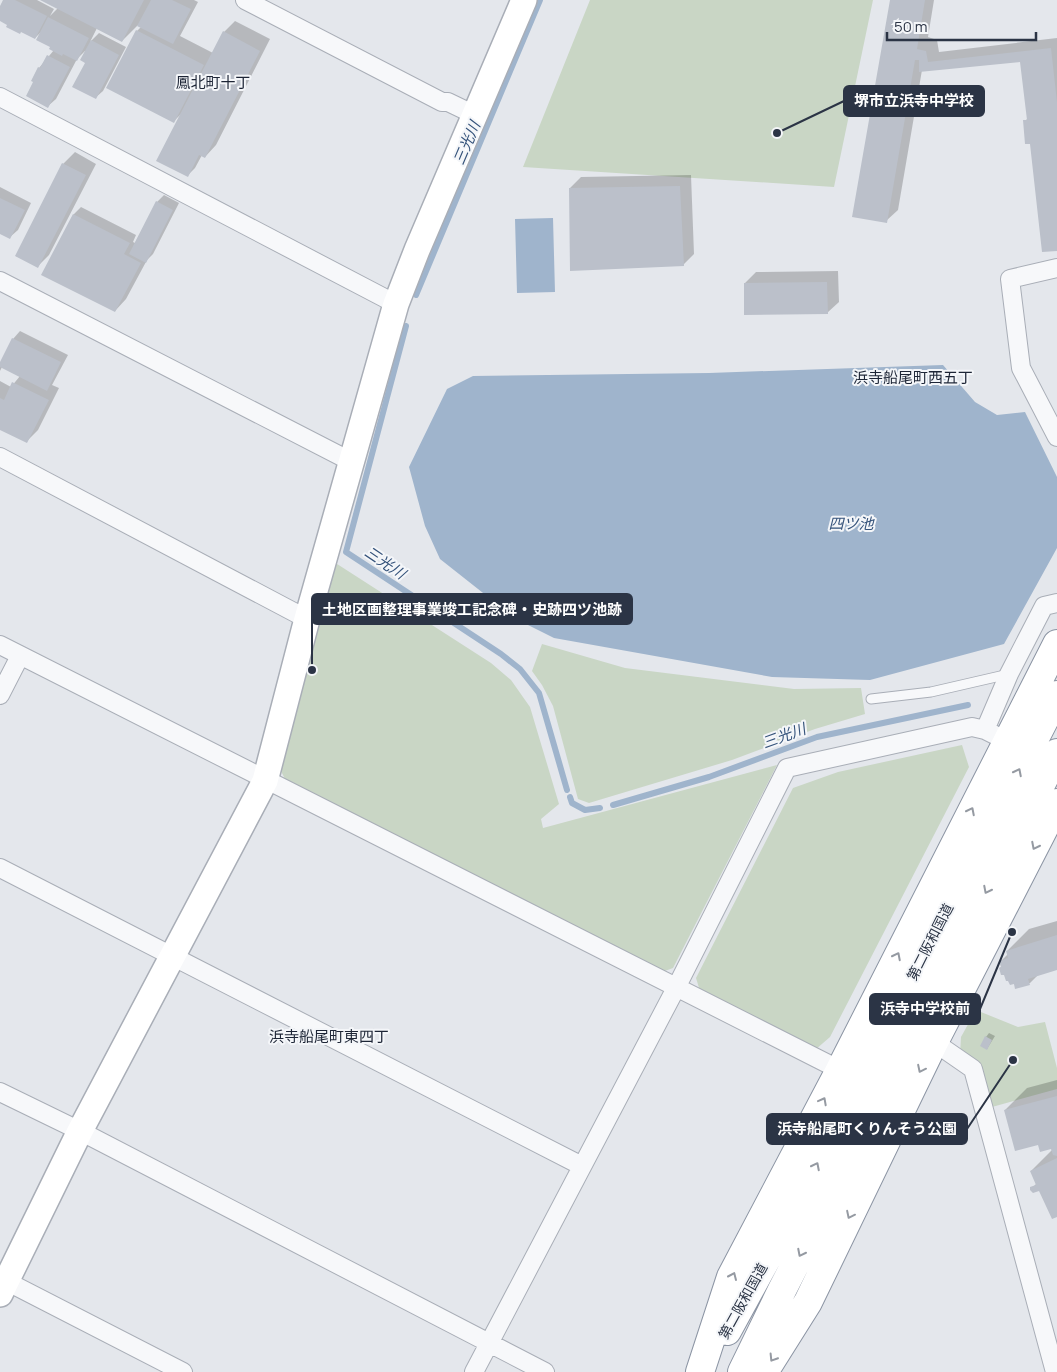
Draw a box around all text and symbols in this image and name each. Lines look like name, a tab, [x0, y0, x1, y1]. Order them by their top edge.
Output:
scale bar	[887, 10, 1036, 42]
text: 50 m	[894, 16, 928, 37]
district label: 鳳北町十丁	[175, 72, 251, 93]
callout: 堺市立浜寺中学校	[844, 86, 984, 116]
text: 堺市立浜寺中学校	[854, 90, 974, 111]
water label: 三光川	[448, 116, 486, 168]
district label: 浜寺船尾町西五丁	[853, 367, 973, 388]
water label: 四ツ池	[828, 513, 875, 534]
water label: 三光川	[361, 541, 411, 585]
callout: 土地区画整理事業竣工記念碑・史跡四ツ池跡	[312, 594, 632, 624]
text: 土地区画整理事業竣工記念碑・史跡四ツ池跡	[322, 599, 622, 620]
water label: 三光川	[759, 717, 810, 753]
one-way arrow	[1012, 768, 1022, 777]
one-way arrow	[965, 808, 975, 817]
one-way arrow	[1031, 841, 1041, 850]
one-way arrow	[983, 885, 993, 894]
street label: 第二阪和国道	[902, 900, 957, 984]
one-way arrow	[891, 952, 901, 961]
callout: 浜寺中学校前	[870, 994, 980, 1024]
text: 浜寺中学校前	[880, 998, 970, 1019]
district label: 浜寺船尾町東四丁	[269, 1026, 389, 1047]
one-way arrow	[917, 1064, 928, 1073]
one-way arrow	[817, 1097, 827, 1106]
callout: 浜寺船尾町くりんそう公園	[767, 1114, 967, 1144]
text: 浜寺船尾町くりんそう公園	[777, 1118, 957, 1139]
one-way arrow	[810, 1162, 820, 1171]
one-way arrow	[846, 1210, 856, 1219]
one-way arrow	[798, 1247, 808, 1256]
street label: 第二阪和国道	[714, 1259, 771, 1342]
one-way arrow	[726, 1272, 737, 1281]
one-way arrow	[770, 1353, 780, 1362]

